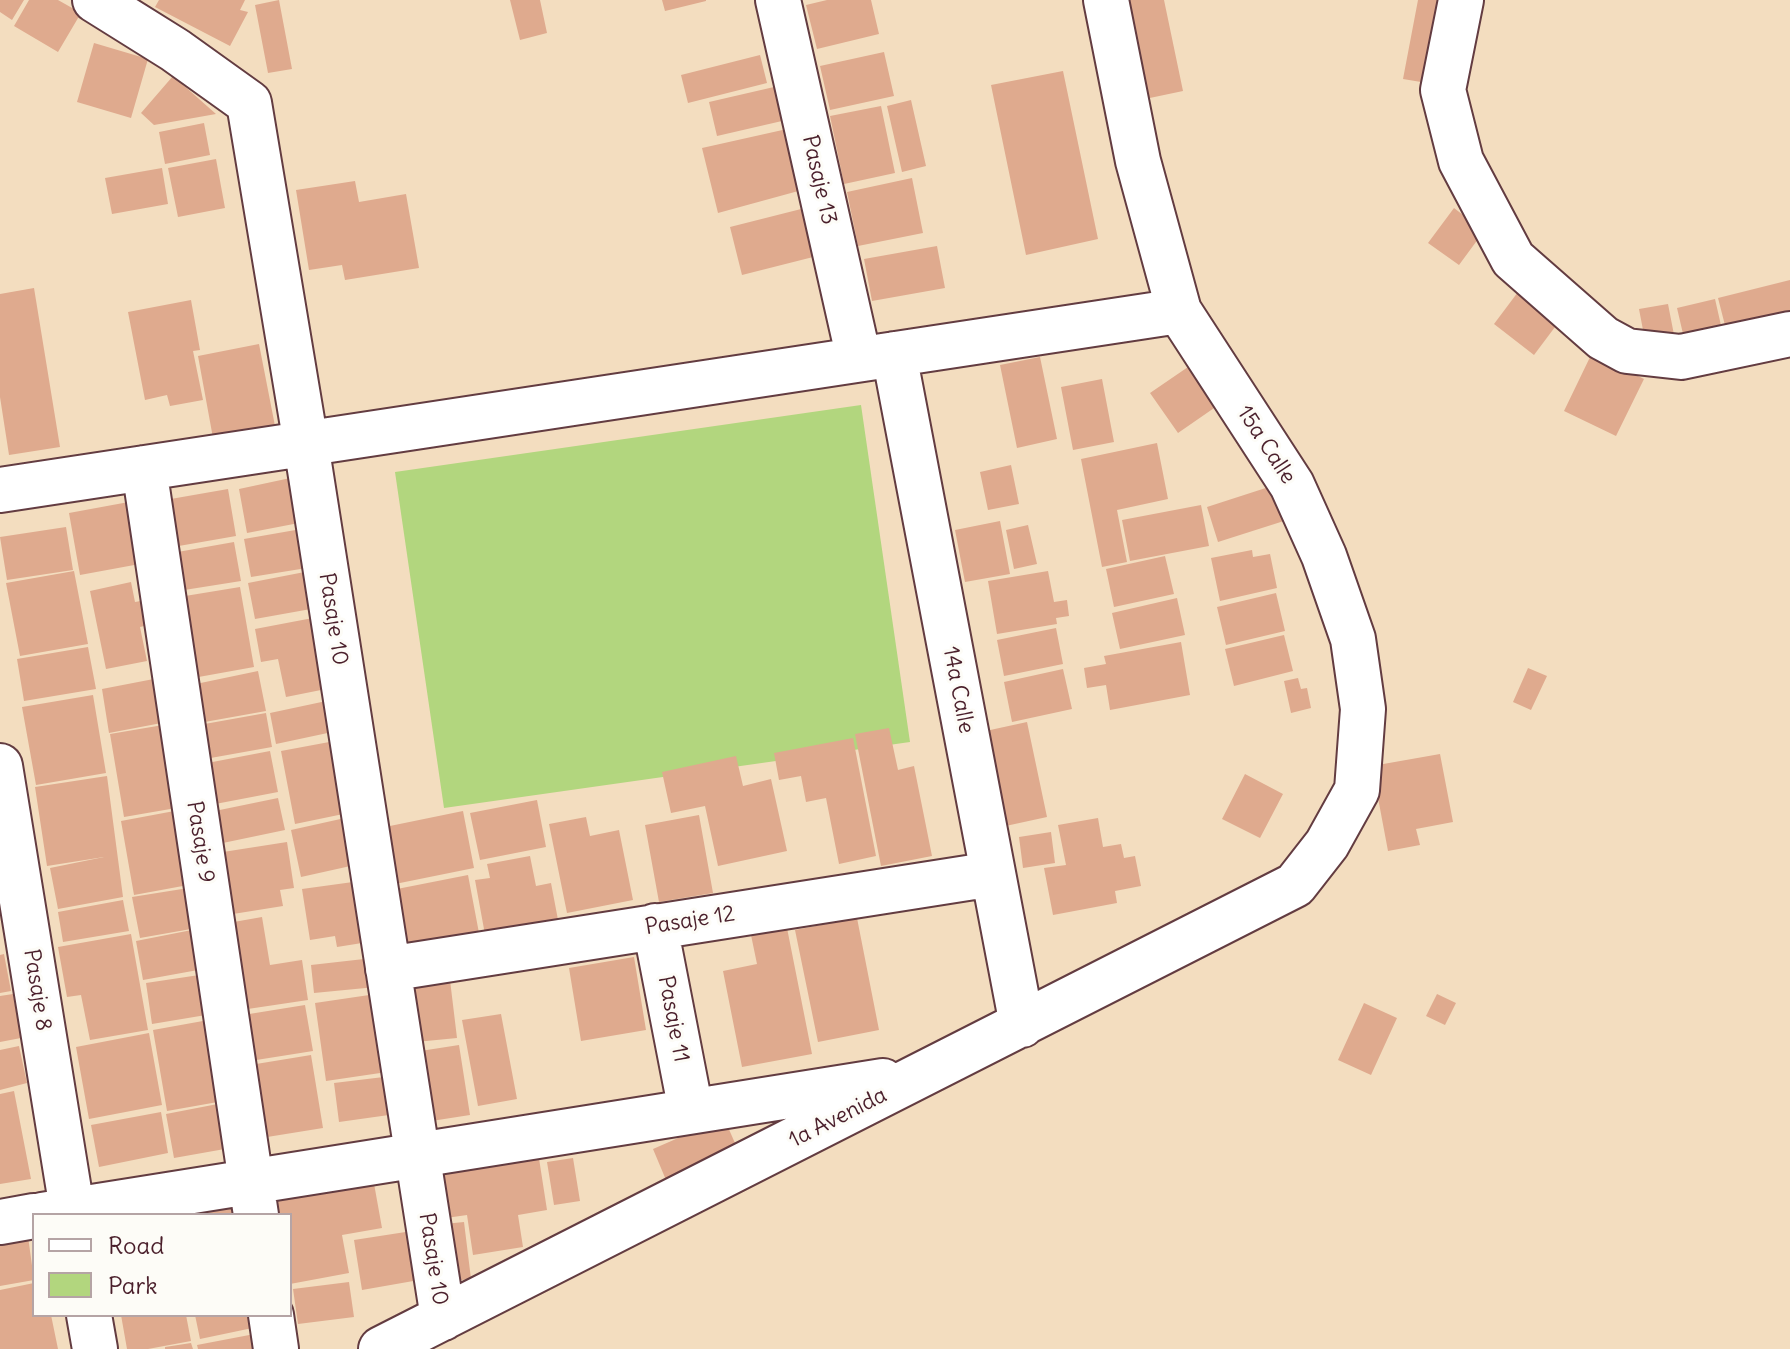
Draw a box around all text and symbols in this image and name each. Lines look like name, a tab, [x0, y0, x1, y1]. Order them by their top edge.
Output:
street label: Pasaje 13	[796, 133, 842, 227]
street label: 15a Calle	[1231, 401, 1301, 489]
street label: Pasaje 10	[313, 571, 353, 667]
street label: 14a Calle	[937, 644, 979, 736]
street label: Pasaje 9	[181, 799, 219, 885]
street label: Pasaje 12	[643, 901, 737, 941]
street label: Pasaje 8	[18, 947, 56, 1033]
street label: Pasaje 11	[652, 974, 694, 1064]
street label: 1a Avenida	[785, 1082, 891, 1154]
street label: Pasaje 10	[413, 1211, 453, 1307]
legend	[32, 1213, 292, 1317]
text: Road	[108, 1230, 164, 1260]
text: Park	[108, 1270, 158, 1300]

